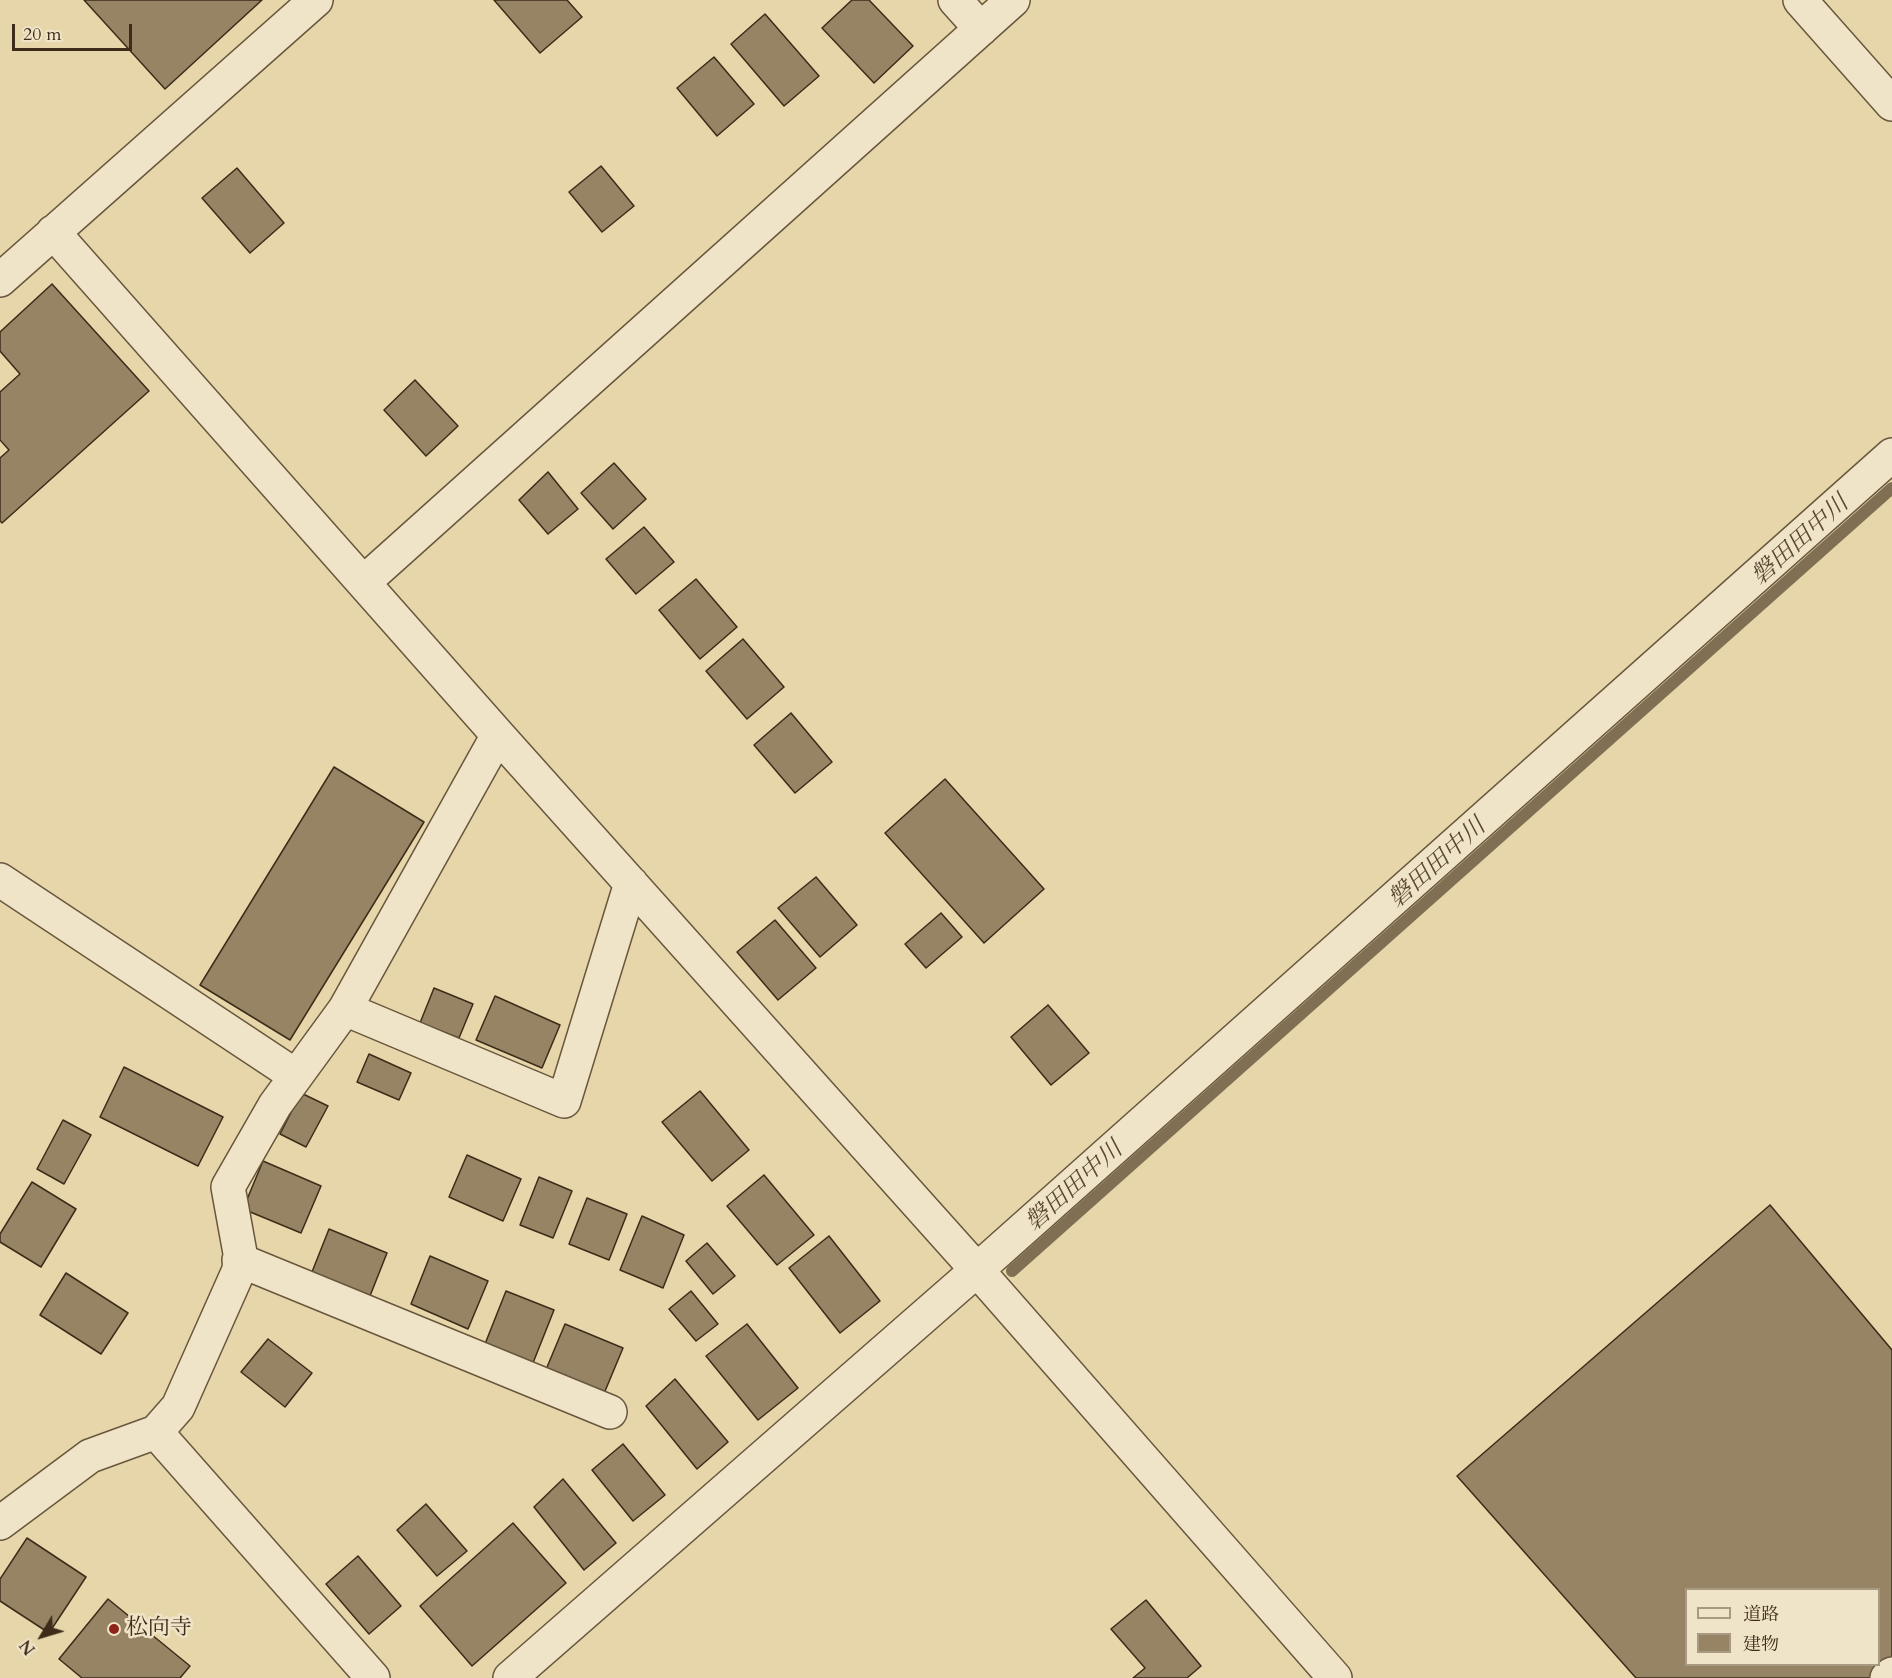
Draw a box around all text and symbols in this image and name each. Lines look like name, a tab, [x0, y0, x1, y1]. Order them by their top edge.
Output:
scale bar	[15, 12, 135, 50]
text: 20 m	[23, 22, 62, 47]
water label: 磐田田中川	[1747, 490, 1855, 592]
water label: 磐田田中川	[1384, 813, 1492, 915]
water label: 磐田田中川	[1021, 1136, 1129, 1238]
legend	[1685, 1588, 1880, 1666]
text: 道路	[1743, 1602, 1779, 1627]
north arrow	[12, 1606, 72, 1666]
place label: 松向寺	[126, 1616, 192, 1642]
marker: 松向寺	[107, 1622, 121, 1636]
text: 建物	[1743, 1632, 1779, 1657]
text: N	[15, 1635, 41, 1659]

